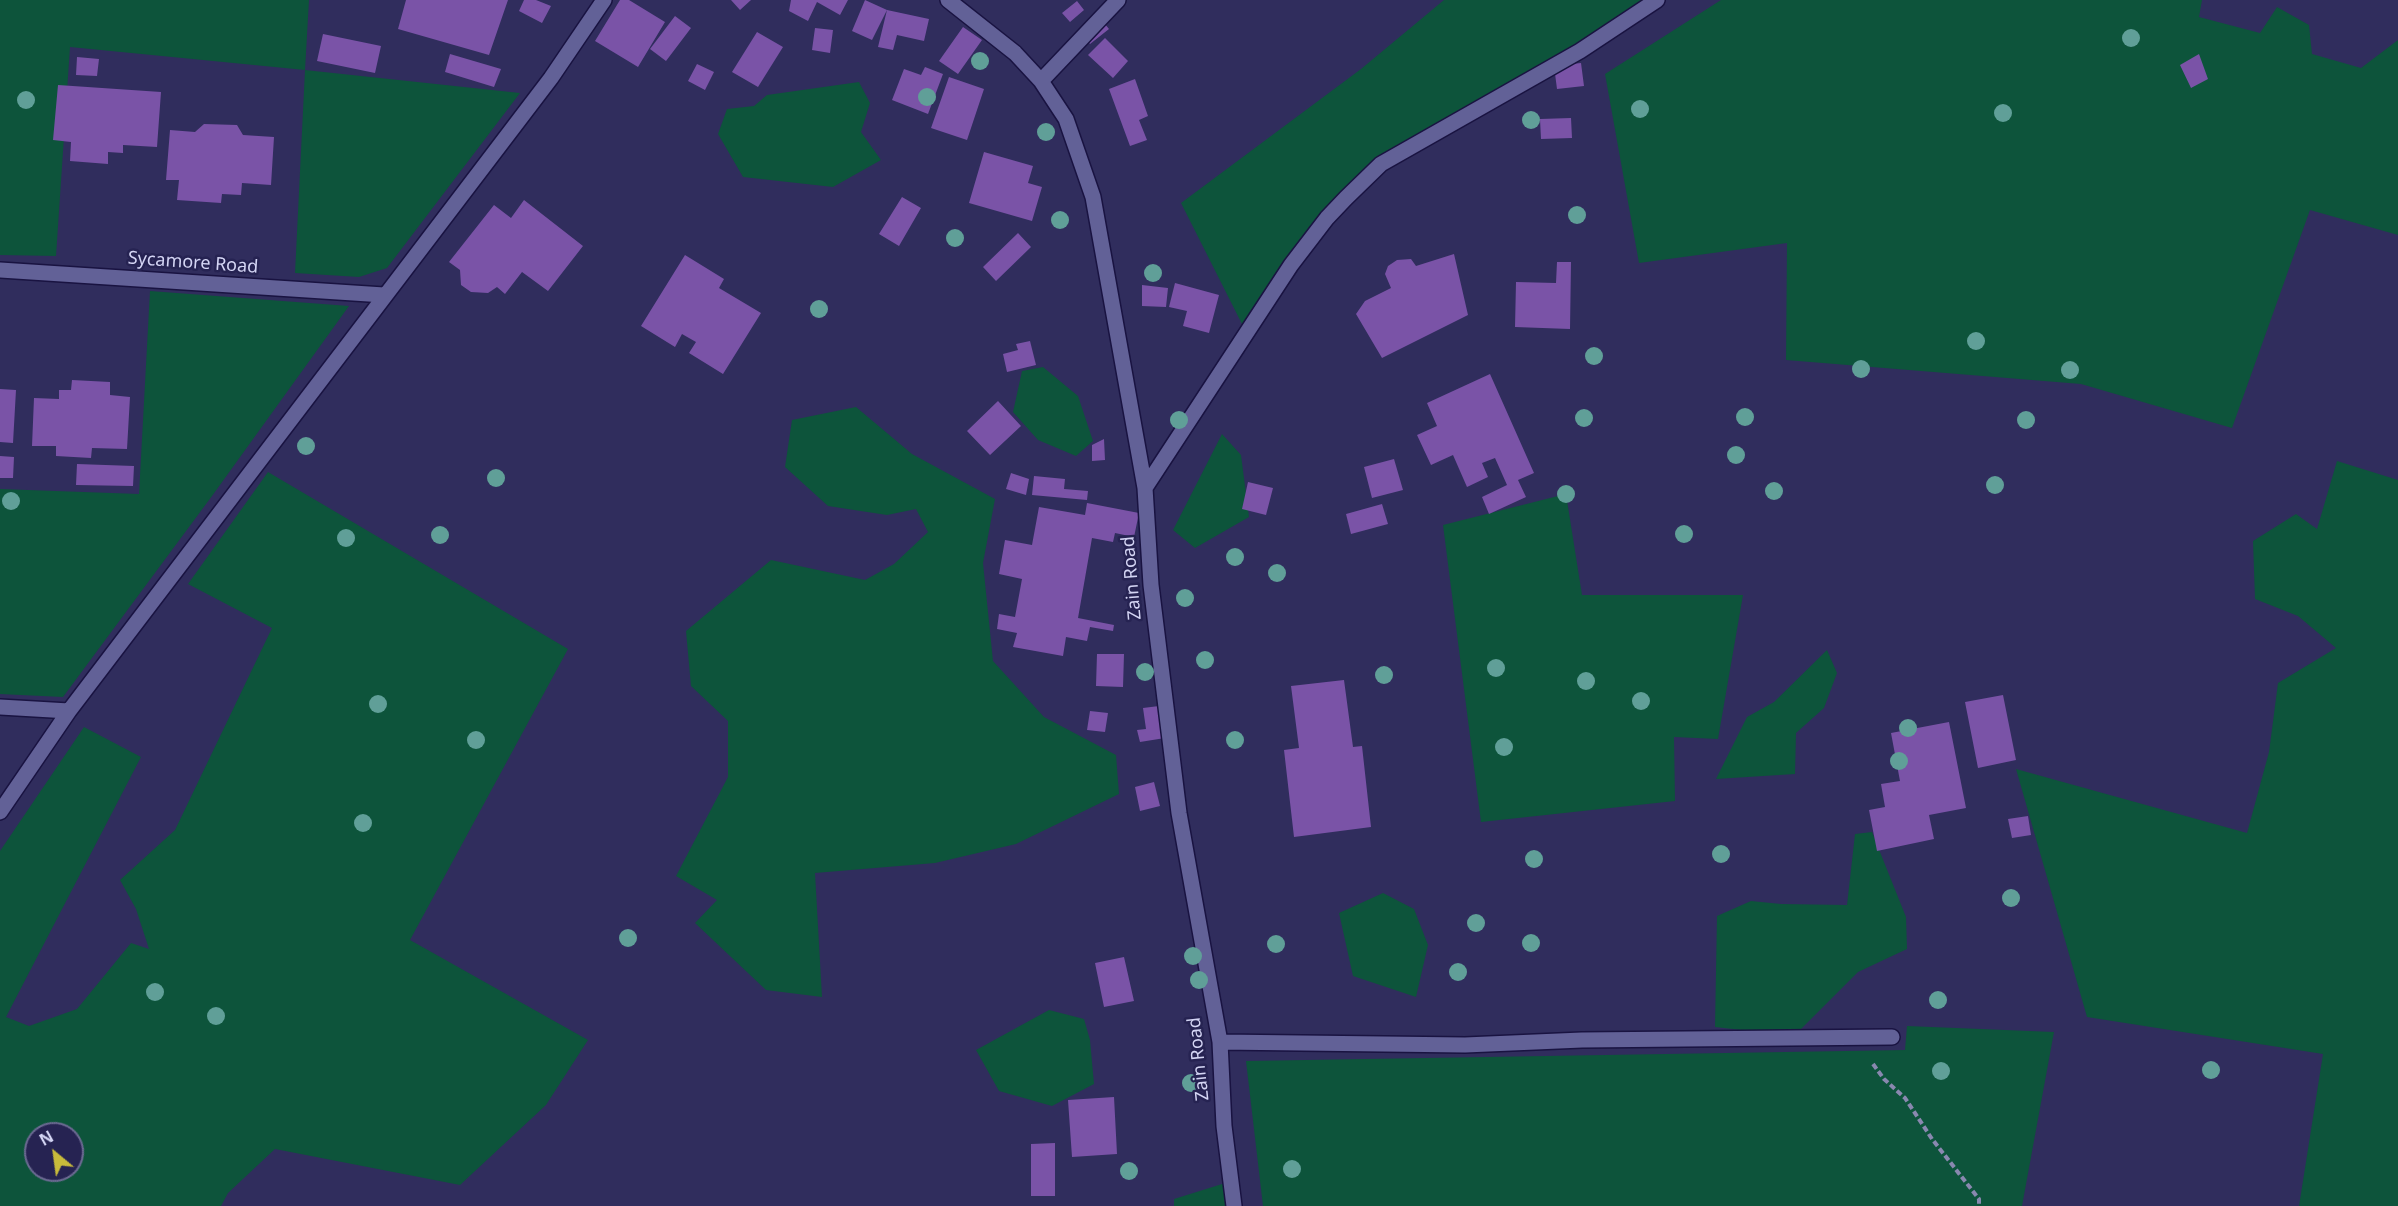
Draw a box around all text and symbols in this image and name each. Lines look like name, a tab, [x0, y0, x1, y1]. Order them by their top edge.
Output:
street label: Sycamore Road	[127, 248, 259, 278]
street label: Zain Road	[1118, 535, 1146, 621]
street label: Zain Road	[1184, 1016, 1214, 1102]
north arrow	[24, 1122, 84, 1182]
text: N	[35, 1125, 57, 1151]

